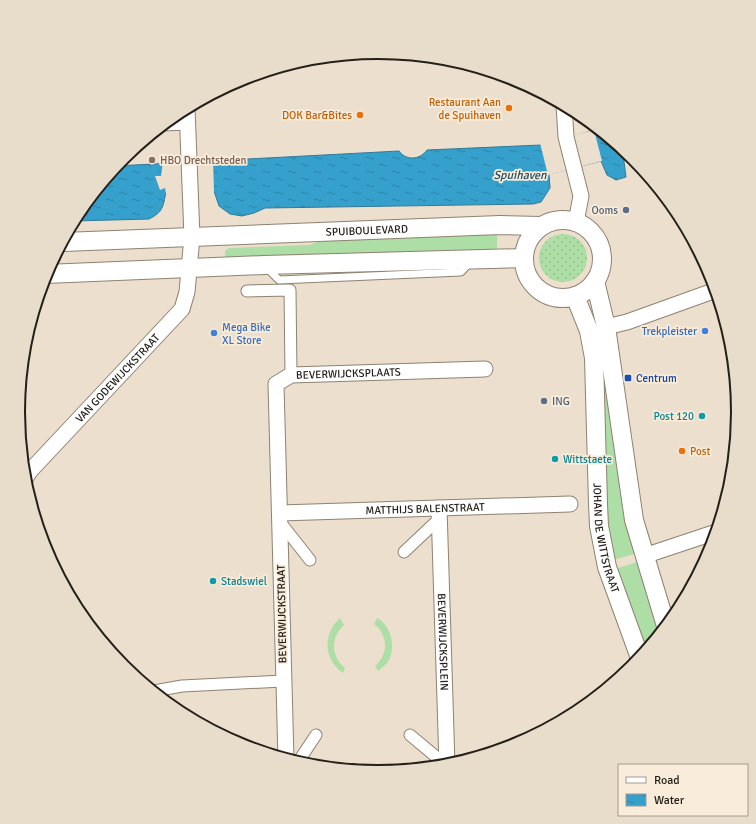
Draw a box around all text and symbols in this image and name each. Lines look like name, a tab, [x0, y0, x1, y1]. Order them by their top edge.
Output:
place label: Restaurant Aan de Spuihaven	[429, 96, 501, 122]
marker: Restaurant Aan de Spuihaven	[504, 103, 514, 113]
place label: DOK Bar&Bites	[282, 109, 352, 122]
marker: DOK Bar&Bites	[355, 110, 365, 120]
place label: HBO Drechtsteden	[160, 154, 247, 167]
marker: HBO Drechtsteden	[147, 155, 157, 165]
water label: Spuihaven	[493, 168, 547, 183]
place label: Ooms	[591, 204, 618, 217]
marker: Ooms	[621, 205, 631, 215]
street label: SPUIBOULEVARD	[325, 222, 408, 238]
place label: Mega Bike XL Store	[222, 321, 271, 347]
place label: Trekpleister	[642, 325, 697, 338]
marker: Trekpleister	[700, 326, 710, 336]
marker: Mega Bike XL Store	[209, 328, 219, 338]
street label: VAN GODEWIJCKSTRAAT	[73, 330, 162, 425]
street label: BEVERWIJCKSPLAATS	[296, 365, 401, 381]
place label: Centrum	[636, 372, 677, 385]
marker: Centrum	[623, 373, 633, 383]
place label: ING	[552, 395, 570, 408]
marker: ING	[539, 396, 549, 406]
place label: Post 120	[653, 410, 694, 423]
marker: Post 120	[697, 411, 707, 421]
place label: Post	[690, 445, 710, 458]
marker: Post	[677, 446, 687, 456]
place label: Wittstaete	[563, 453, 612, 466]
marker: Wittstaete	[550, 454, 560, 464]
street label: JOHAN DE WITTSTRAAT	[591, 483, 622, 595]
street label: MATTHIJS BALENSTRAAT	[365, 500, 485, 517]
street label: BEVERWIJCKSTRAAT	[275, 564, 289, 663]
place label: Stadswiel	[221, 575, 267, 588]
marker: Stadswiel	[208, 576, 218, 586]
street label: BEVERWIJCKSPLEIN	[435, 593, 451, 691]
legend	[618, 764, 748, 816]
text: Road	[654, 773, 680, 788]
text: Water	[654, 793, 685, 808]

